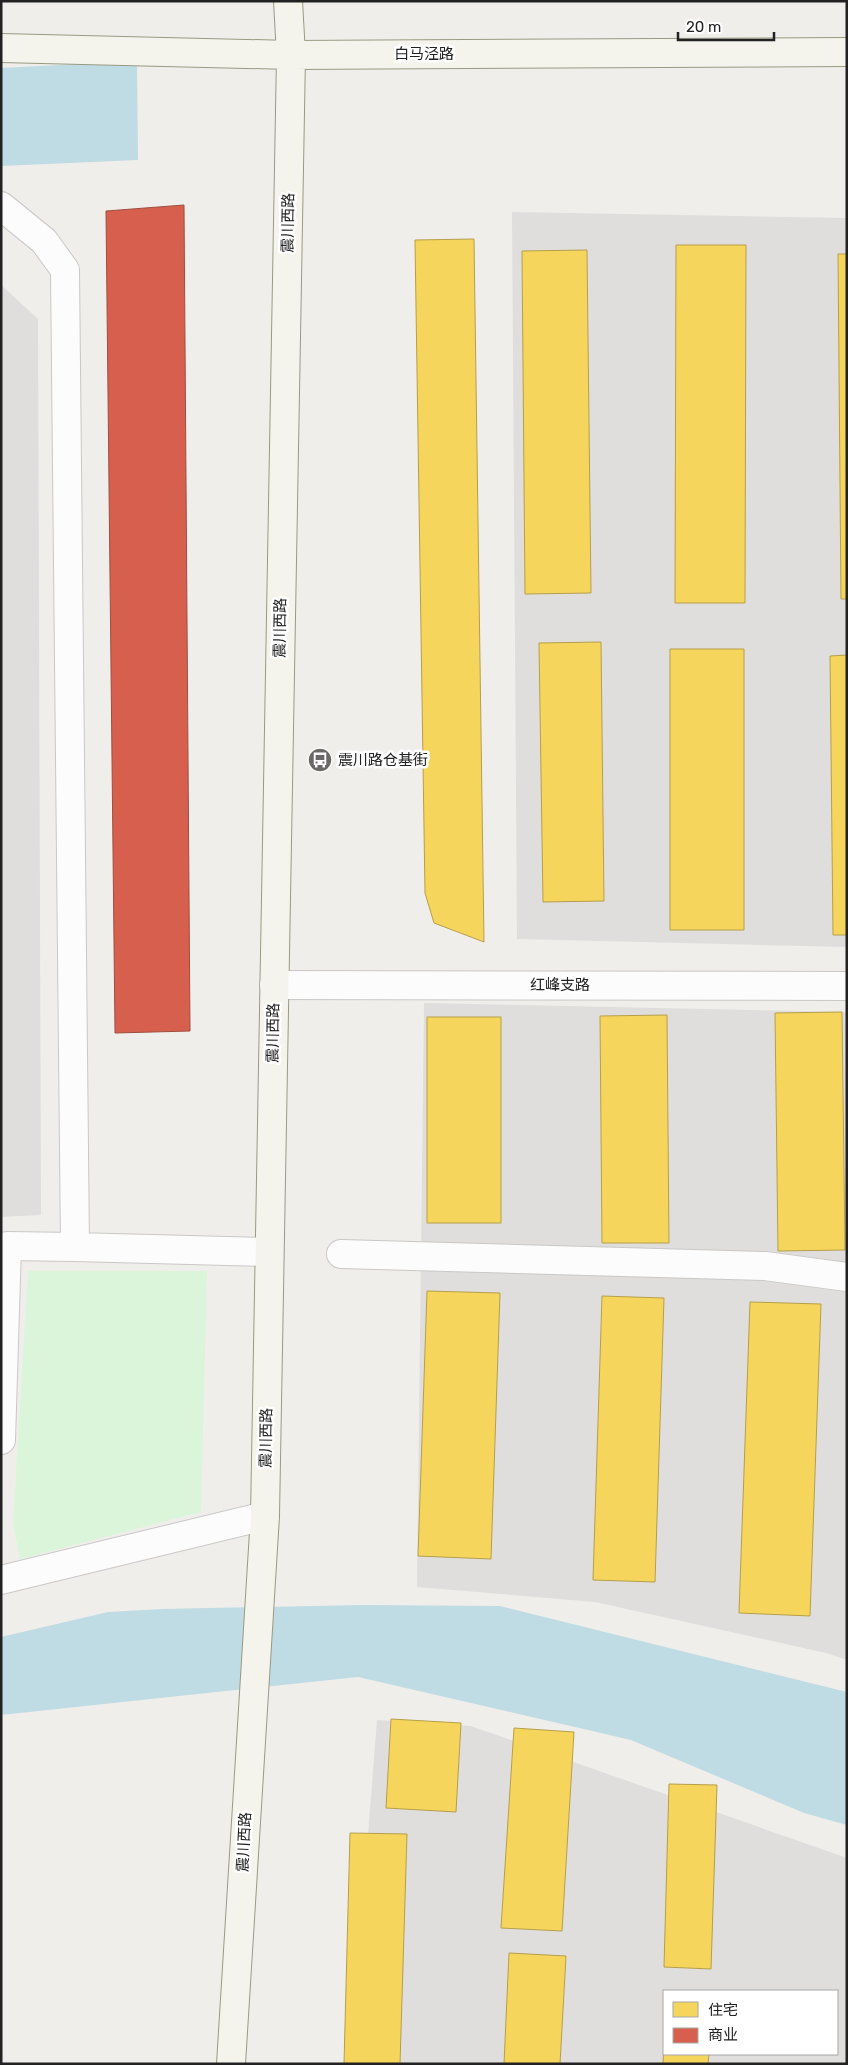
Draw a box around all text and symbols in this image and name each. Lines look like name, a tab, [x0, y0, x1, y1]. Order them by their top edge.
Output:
scale bar	[678, 10, 774, 42]
text: 20 m	[686, 18, 721, 36]
street label: 白马泾路	[394, 45, 454, 63]
street label: 震川西路	[278, 193, 298, 253]
street label: 震川西路	[270, 598, 290, 658]
bus stop icon: 震川路仓基街	[307, 747, 333, 773]
place label: 震川路仓基街	[338, 751, 428, 769]
street label: 红峰支路	[530, 976, 590, 994]
street label: 震川西路	[263, 1003, 283, 1063]
street label: 震川西路	[256, 1408, 276, 1468]
street label: 震川西路	[233, 1812, 255, 1872]
legend	[663, 1990, 838, 2055]
text: 住宅	[708, 2001, 738, 2019]
text: 商业	[708, 2026, 738, 2044]

